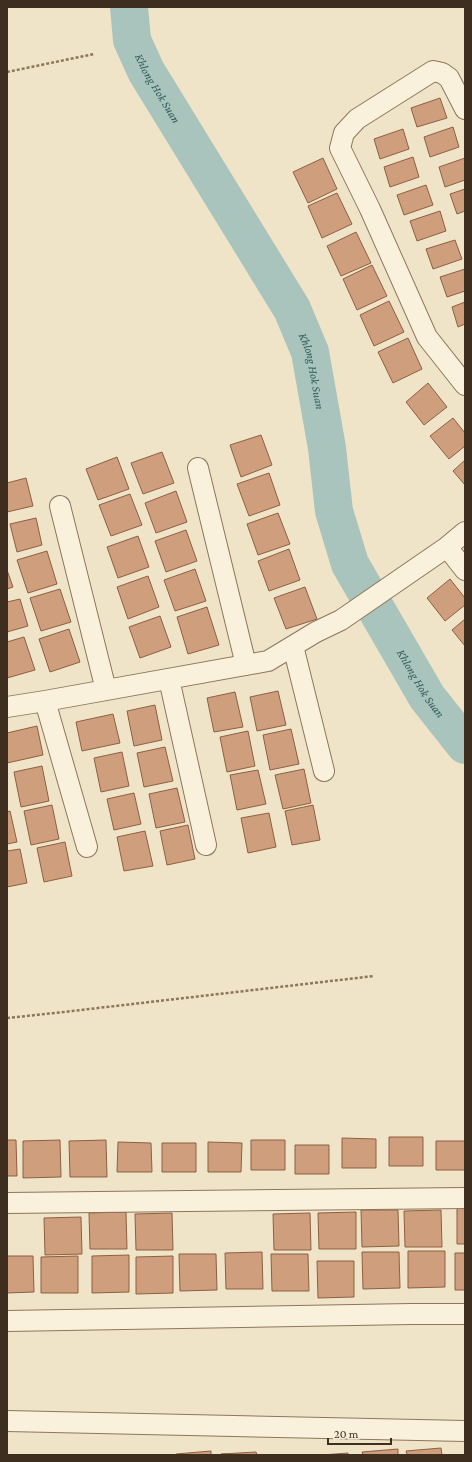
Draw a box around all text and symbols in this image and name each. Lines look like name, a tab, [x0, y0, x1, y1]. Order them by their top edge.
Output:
water label: Khlong Hok Suan	[132, 51, 183, 126]
water label: Khlong Hok Suan	[296, 331, 327, 410]
water label: Khlong Hok Suan	[394, 647, 448, 720]
scale bar	[328, 1420, 391, 1446]
text: 20 m	[334, 1427, 359, 1441]

